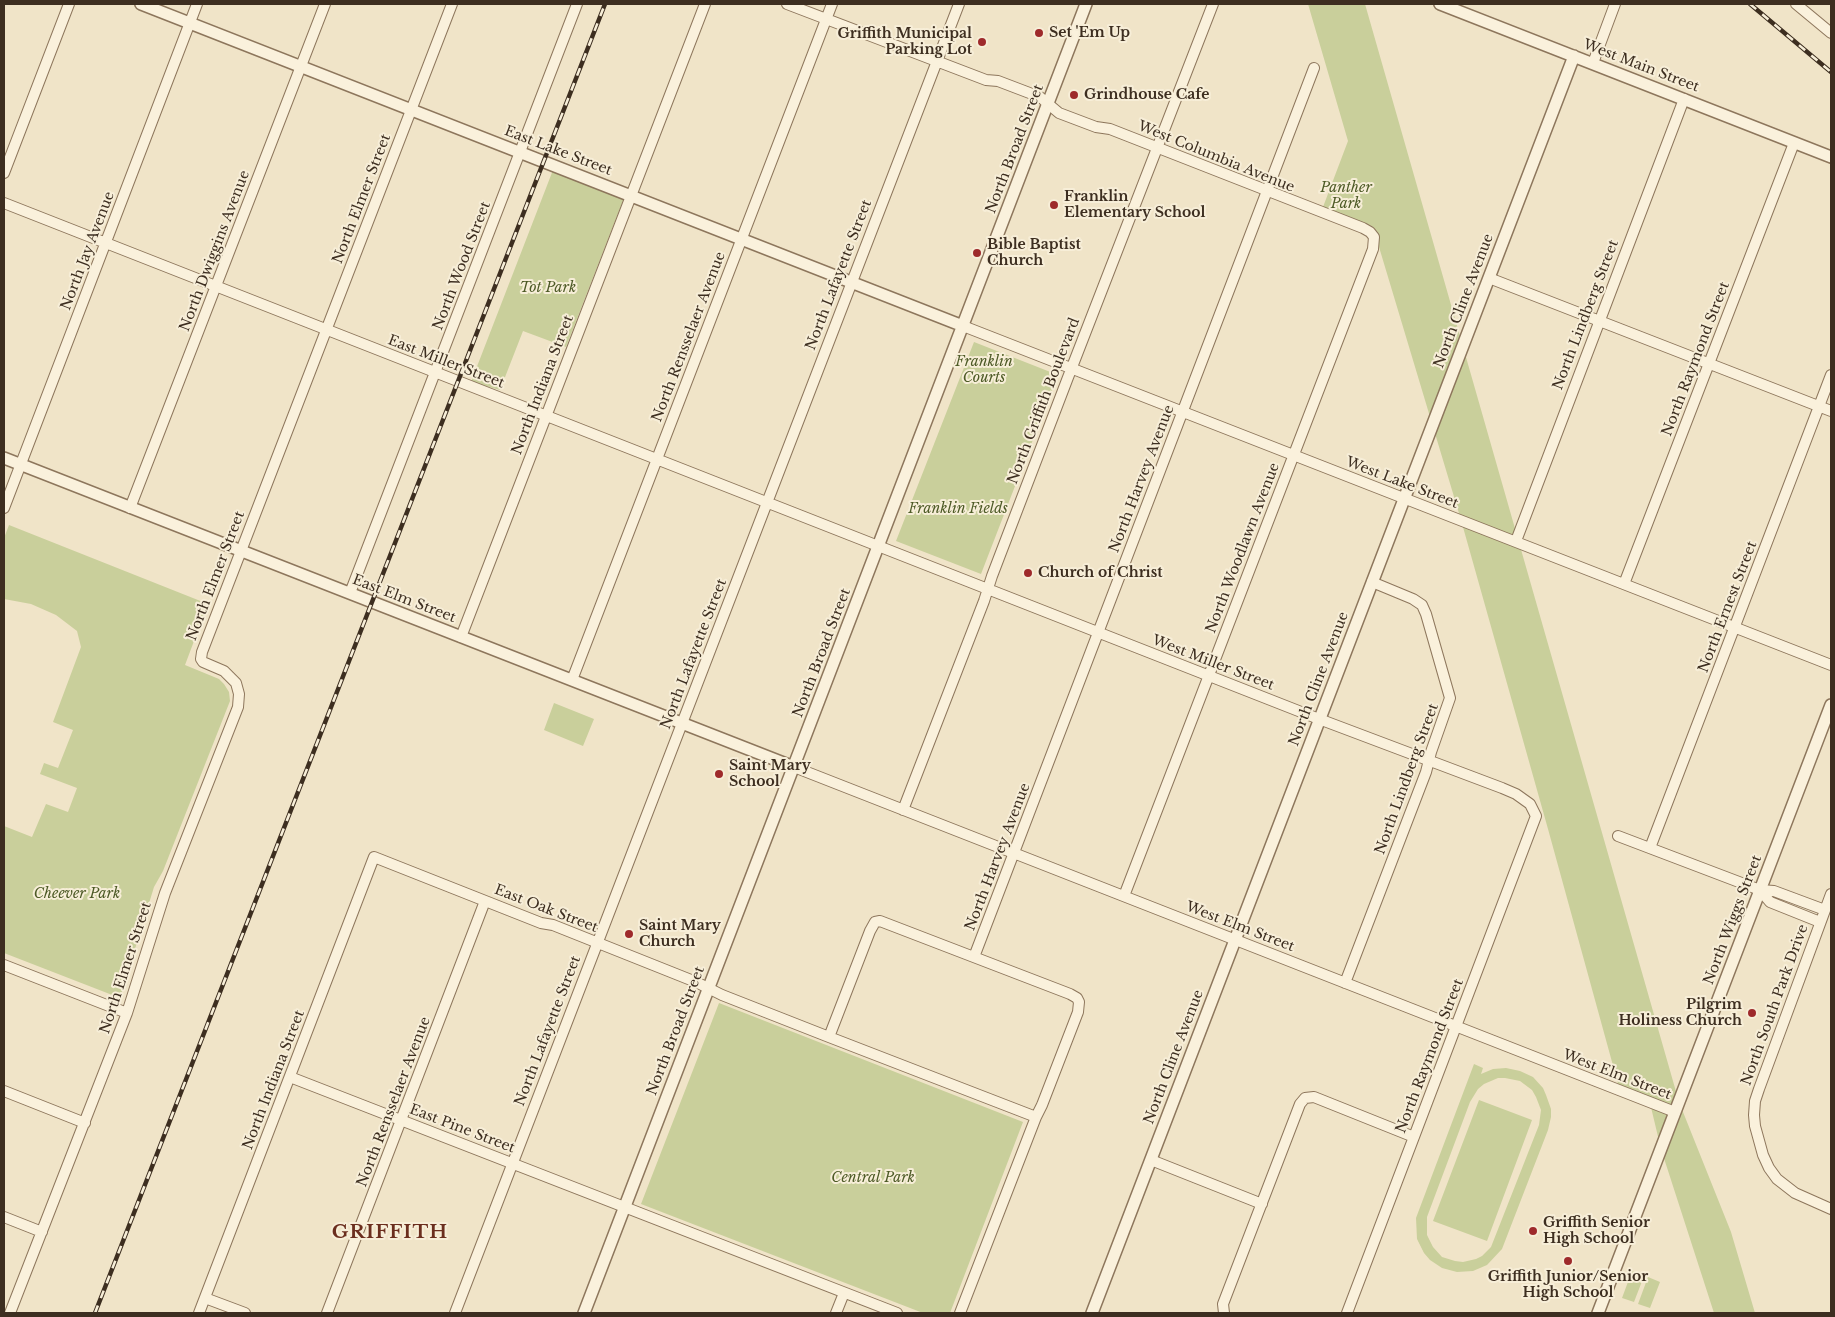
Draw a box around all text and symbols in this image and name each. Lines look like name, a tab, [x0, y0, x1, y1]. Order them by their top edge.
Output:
place label: Set 'Em Up	[1049, 25, 1130, 41]
place label: Griffith Municipal Parking Lot	[837, 26, 972, 58]
marker: Set 'Em Up	[1033, 27, 1045, 39]
marker: Griffith Municipal Parking Lot	[976, 36, 988, 48]
street label: West Main Street	[1581, 36, 1701, 96]
street label: North Broad Street	[983, 82, 1047, 216]
place label: Grindhouse Cafe	[1084, 87, 1210, 103]
marker: Grindhouse Cafe	[1068, 89, 1080, 101]
street label: West Columbia Avenue	[1135, 118, 1297, 196]
street label: East Lake Street	[502, 123, 614, 179]
street label: North Elmer Street	[330, 132, 394, 266]
street label: North Dwiggins Avenue	[177, 168, 253, 334]
park label: Panther Park	[1320, 180, 1372, 212]
street label: North Jay Avenue	[58, 189, 118, 313]
place label: Franklin Elementary School	[1064, 189, 1205, 222]
street label: North Lafayette Street	[803, 198, 875, 352]
street label: North Wood Street	[430, 199, 494, 333]
marker: Franklin Elementary School	[1048, 199, 1060, 211]
street label: North Cline Avenue	[1431, 231, 1497, 371]
place label: Bible Baptist Church	[987, 237, 1081, 270]
street label: North Lindberg Street	[1550, 238, 1622, 392]
marker: Bible Baptist Church	[971, 247, 983, 259]
street label: North Rensselaer Avenue	[649, 250, 729, 424]
park label: Tot Park	[520, 280, 576, 296]
street label: North Raymond Street	[1659, 280, 1733, 438]
street label: North Indiana Street	[509, 313, 577, 457]
street label: North Griffith Boulevard	[1004, 315, 1084, 487]
street label: East Miller Street	[385, 332, 507, 392]
park label: Franklin Courts	[955, 354, 1013, 387]
street label: North Harvey Avenue	[1106, 403, 1178, 555]
street label: West Lake Street	[1343, 454, 1461, 512]
street label: North Woodlawn Avenue	[1203, 460, 1283, 636]
park label: Franklin Fields	[908, 501, 1008, 517]
street label: North Elmer Street	[184, 509, 248, 643]
street label: North Ernest Street	[1695, 539, 1761, 675]
place label: Church of Christ	[1038, 565, 1163, 581]
marker: Church of Christ	[1022, 567, 1034, 579]
street label: East Elm Street	[350, 572, 458, 626]
street label: North Lafayette Street	[658, 577, 730, 731]
street label: North Broad Street	[790, 586, 854, 720]
street label: North Cline Avenue	[1286, 609, 1352, 749]
street label: West Miller Street	[1150, 632, 1276, 694]
street label: North Lindberg Street	[1372, 701, 1442, 857]
place label: Saint Mary School	[729, 758, 811, 790]
marker: Saint Mary School	[713, 768, 725, 780]
street label: North Harvey Avenue	[962, 781, 1034, 933]
street label: North Wiggs Street	[1701, 853, 1765, 987]
street label: East Oak Street	[492, 882, 600, 936]
park label: Cheever Park	[34, 886, 120, 902]
street label: West Elm Street	[1183, 899, 1297, 955]
street label: North Elmer Street	[97, 900, 155, 1036]
place label: Saint Mary Church	[639, 918, 721, 950]
street label: North South Park Drive	[1738, 922, 1812, 1088]
marker: Saint Mary Church	[623, 928, 635, 940]
street label: North Lafayette Street	[512, 954, 584, 1108]
street label: North Broad Street	[644, 964, 708, 1098]
street label: North Raymond Street	[1393, 977, 1467, 1135]
street label: North Cline Avenue	[1141, 987, 1207, 1127]
place label: Pilgrim Holiness Church	[1618, 997, 1742, 1030]
marker: Pilgrim Holiness Church	[1746, 1007, 1758, 1019]
street label: North Indiana Street	[240, 1008, 308, 1152]
street label: North Rensselaer Avenue	[354, 1015, 434, 1189]
street label: West Elm Street	[1560, 1047, 1674, 1103]
street label: East Pine Street	[407, 1101, 517, 1157]
park label: Central Park	[831, 1170, 915, 1186]
place label: Griffith Senior High School	[1543, 1215, 1650, 1248]
district label: GRIFFITH	[331, 1222, 449, 1244]
marker: Griffith Senior High School	[1527, 1225, 1539, 1237]
marker: Griffith Junior/Senior High School	[1562, 1255, 1574, 1267]
place label: Griffith Junior/Senior High School	[1488, 1269, 1648, 1302]

